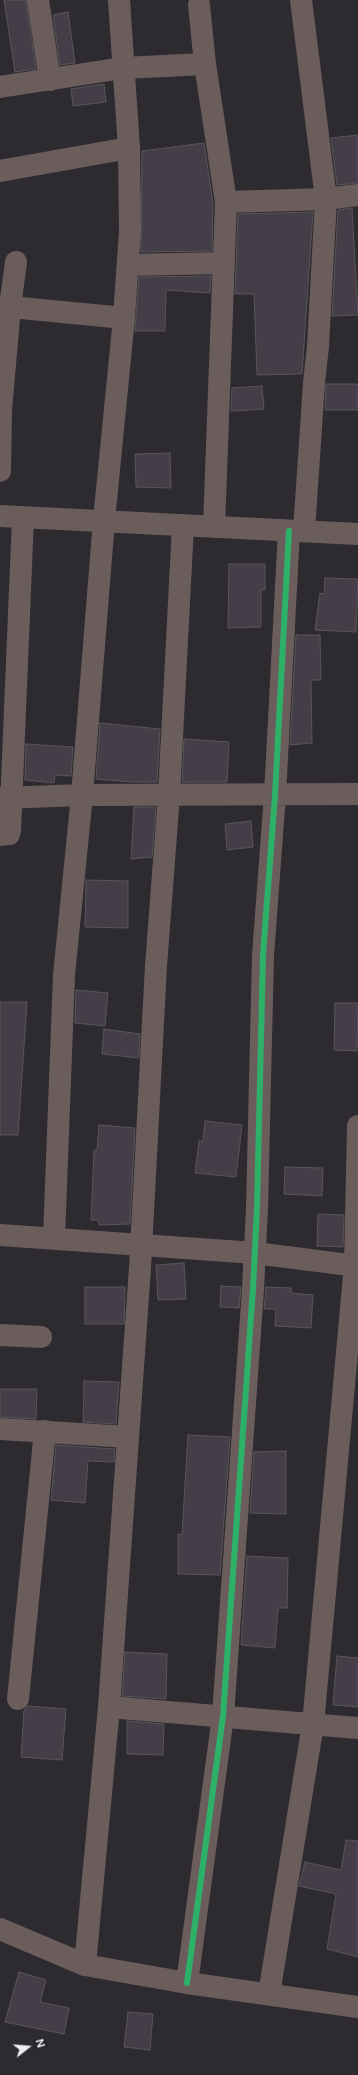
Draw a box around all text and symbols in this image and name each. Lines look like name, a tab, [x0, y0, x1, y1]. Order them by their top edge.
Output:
north arrow	[8, 2027, 48, 2067]
text: N	[32, 2037, 47, 2049]

